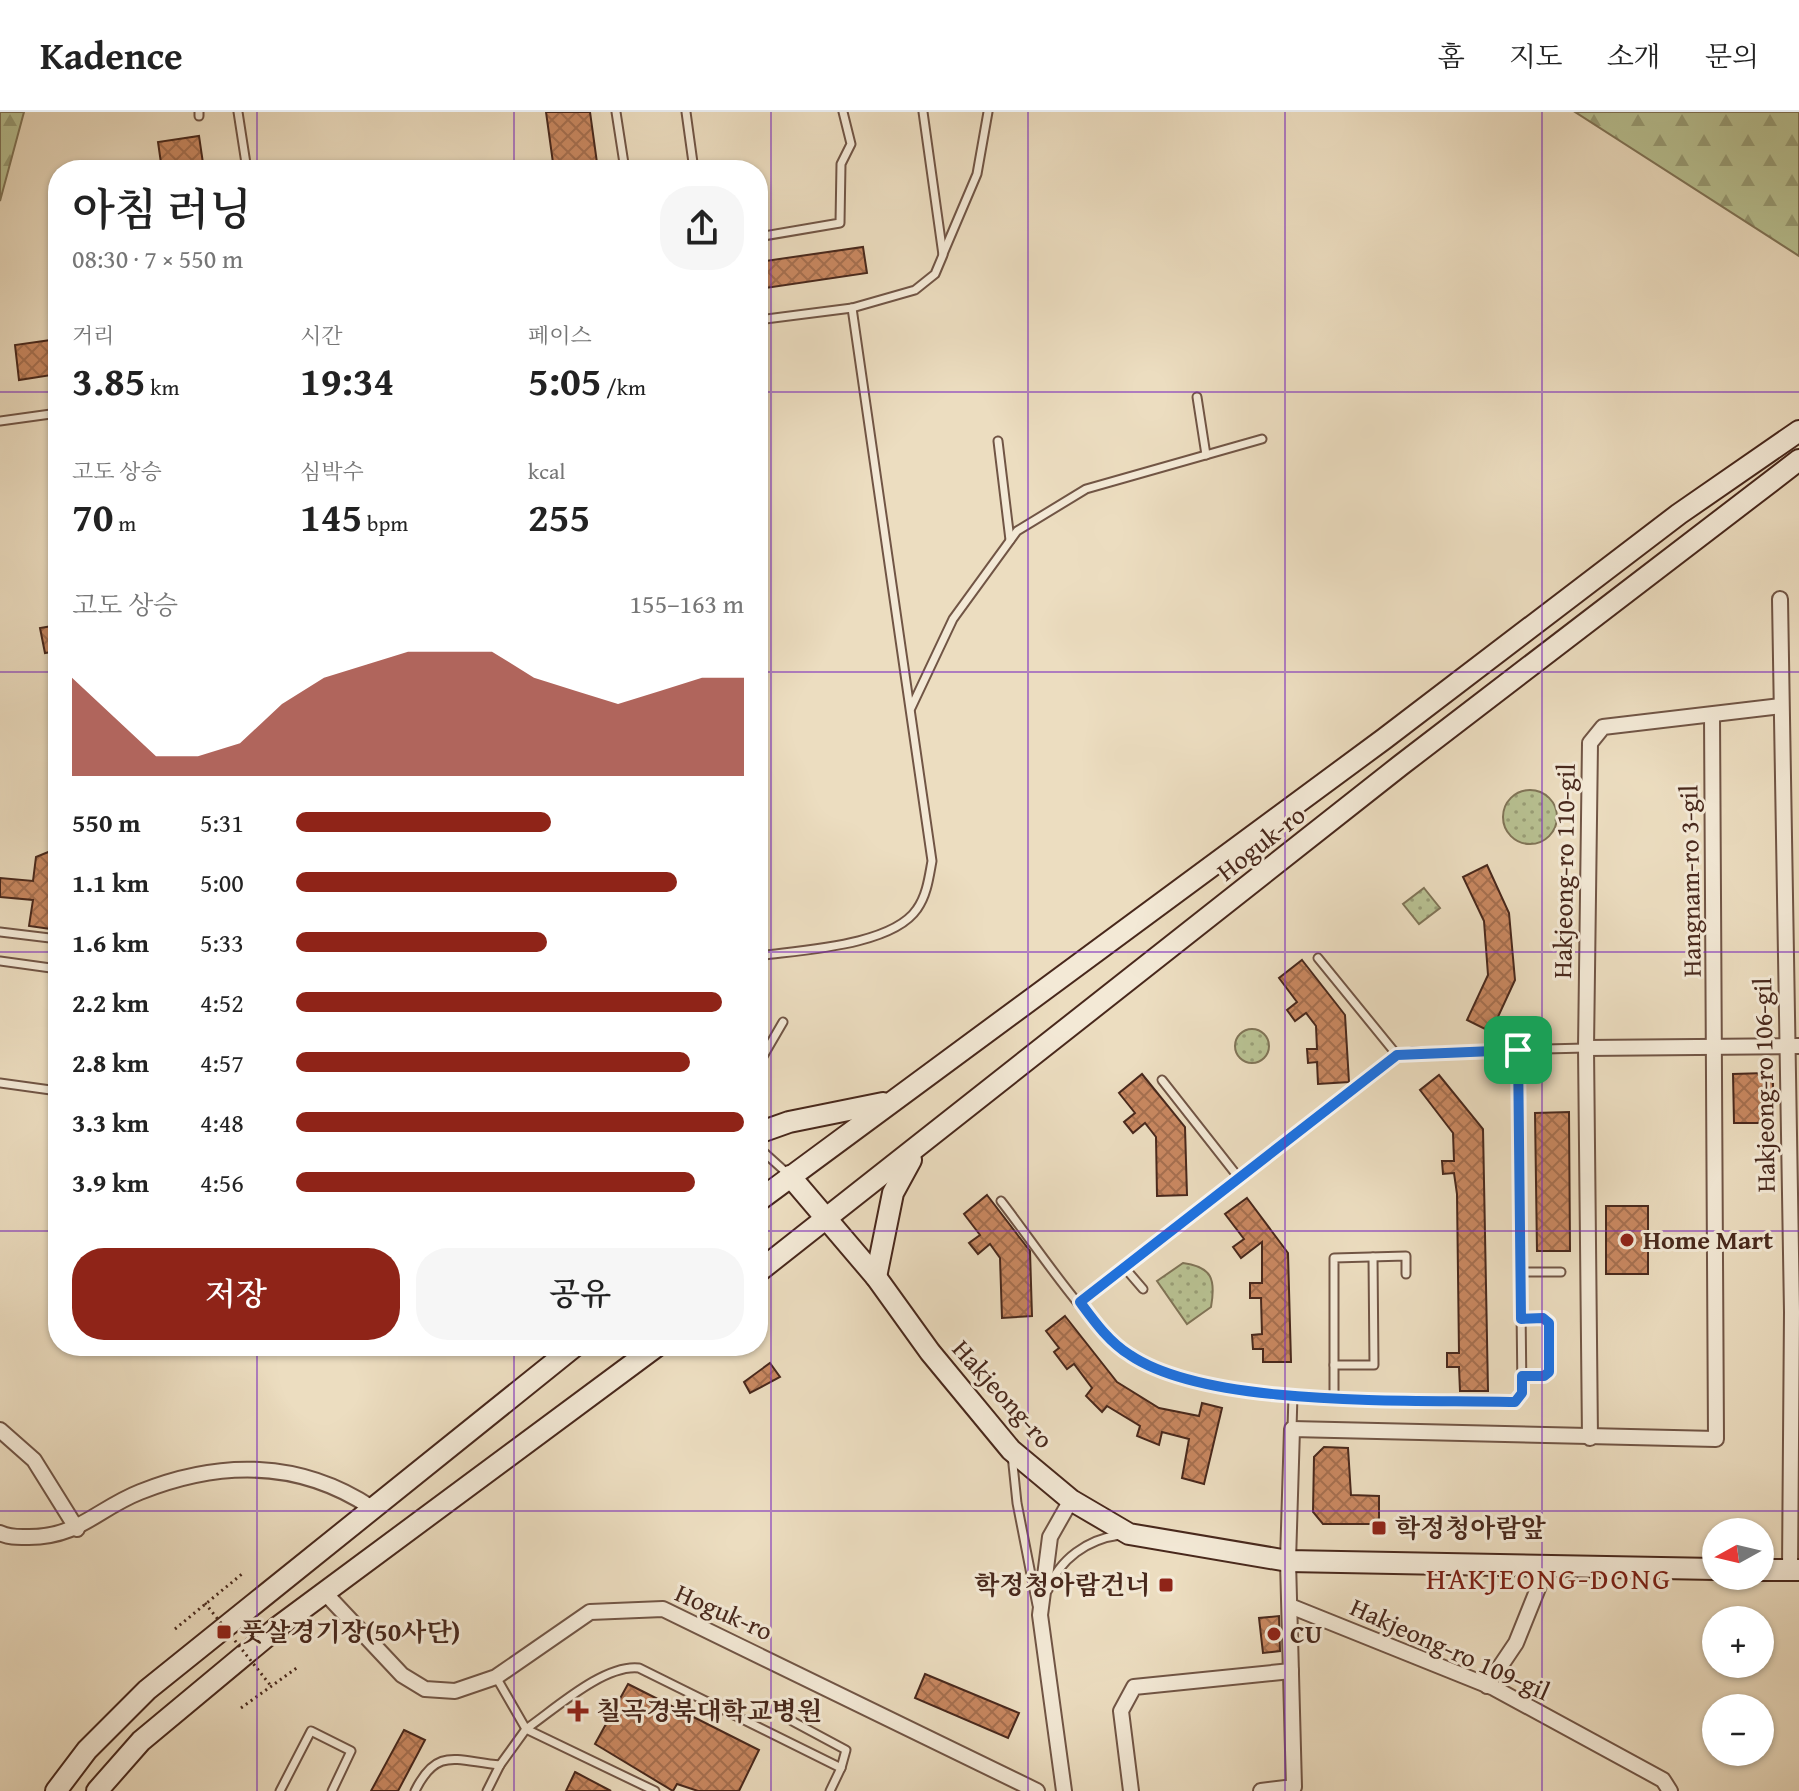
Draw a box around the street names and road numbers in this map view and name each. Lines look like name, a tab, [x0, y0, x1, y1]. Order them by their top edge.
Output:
street label: Hakjeong-ro 110-gil	[1542, 763, 1585, 979]
street label: Hangnam-ro 3-gil	[1668, 784, 1711, 978]
street label: Hoguk-ro	[1208, 795, 1313, 890]
street label: Hakjeong-ro 106-gil	[1742, 977, 1785, 1193]
street label: Hakjeong-ro	[944, 1330, 1063, 1457]
street label: Hoguk-ro	[669, 1573, 779, 1650]
street label: Hakjeong-ro 109-gil	[1344, 1587, 1556, 1710]

